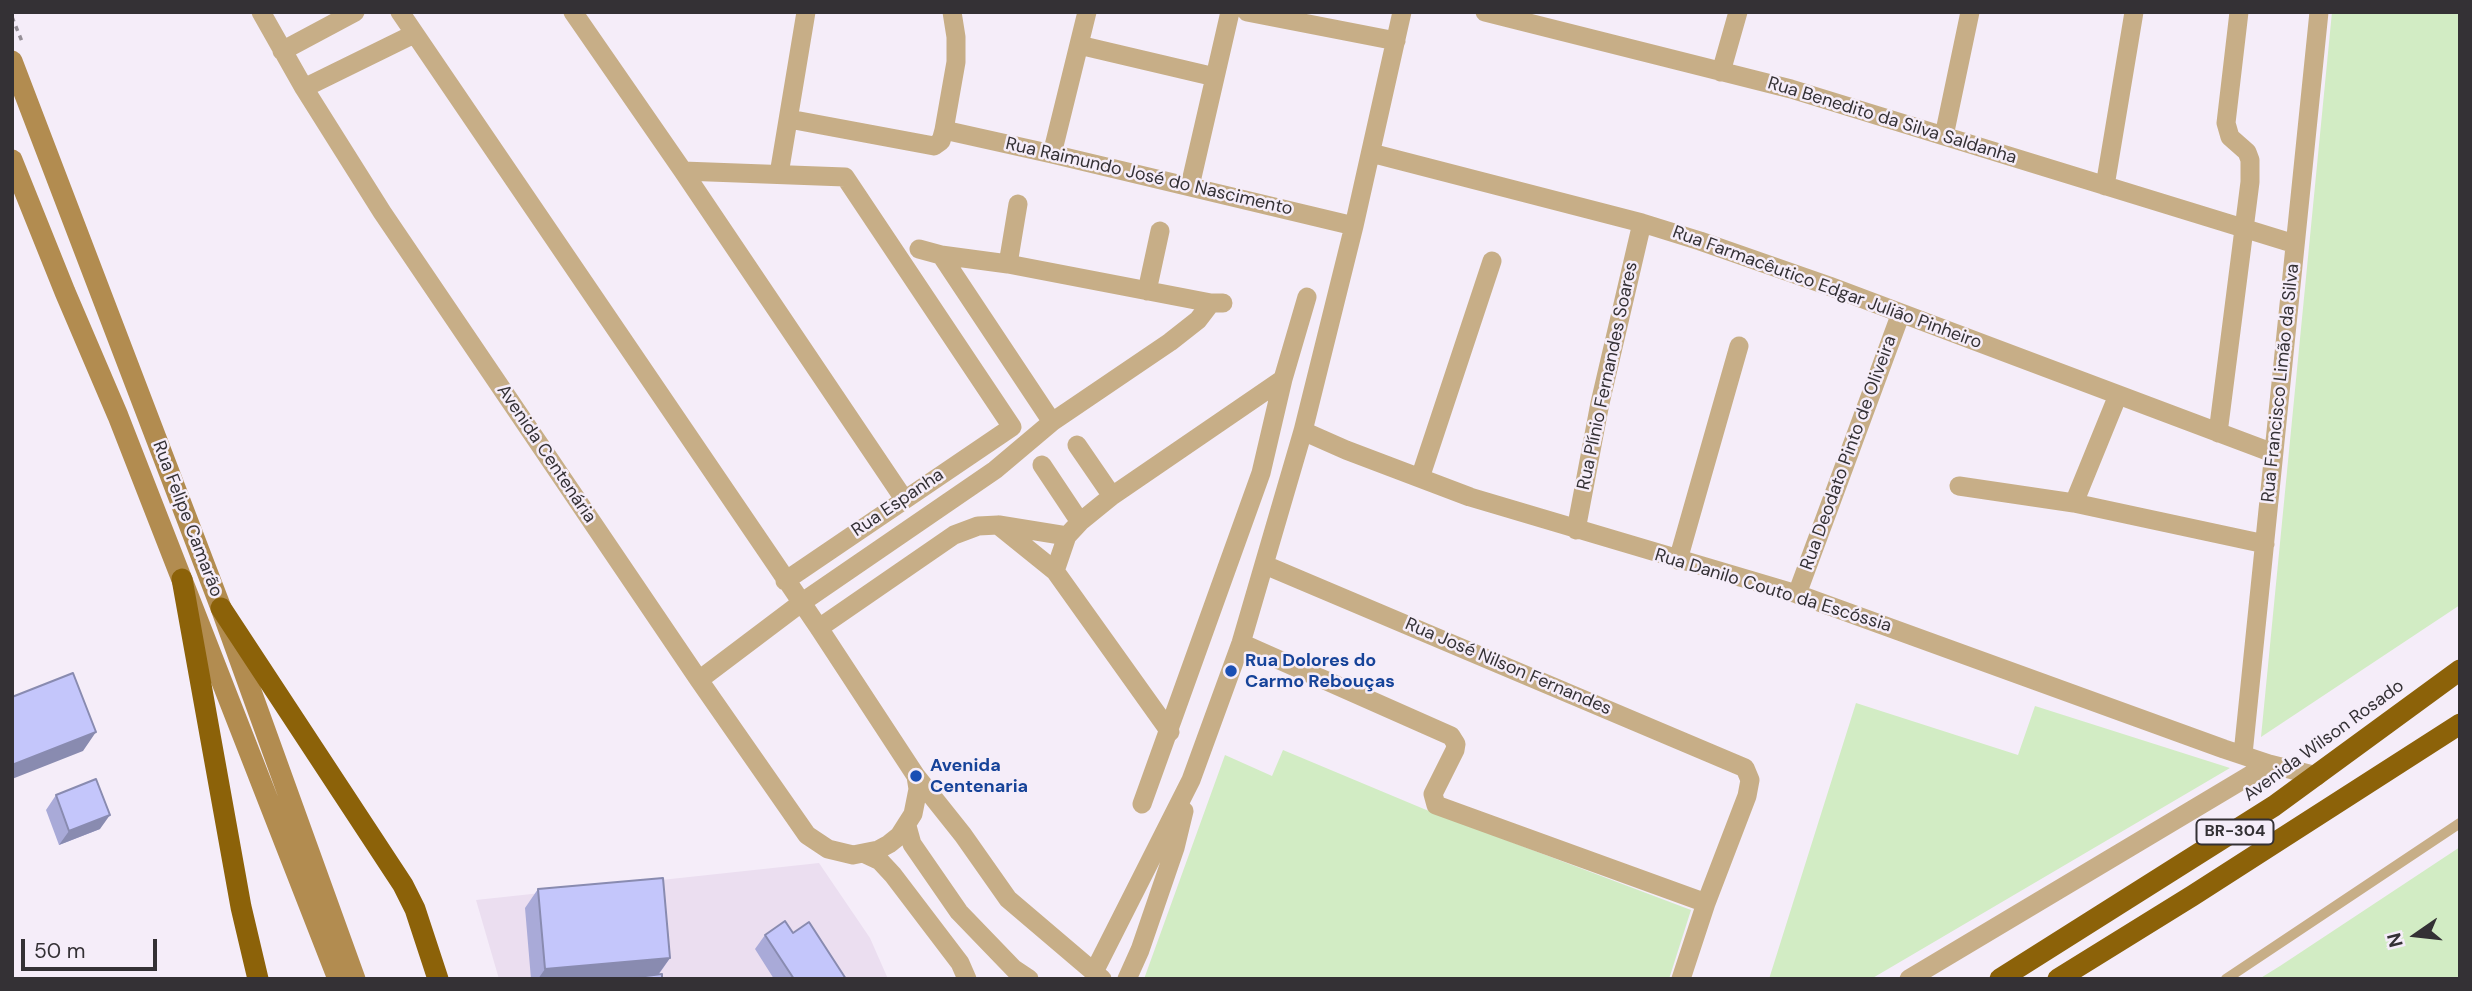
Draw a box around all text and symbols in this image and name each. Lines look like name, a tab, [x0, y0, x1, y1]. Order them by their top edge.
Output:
street label: Rua Benedito da Silva Saldanha	[1765, 73, 2019, 169]
street label: Rua Raimundo José do Nascimento	[1003, 133, 1295, 221]
street label: Rua Farmacêutico Edgar Julião Pinheiro	[1669, 222, 1985, 354]
street label: Rua Plínio Fernandes Soares	[1573, 260, 1643, 492]
street label: Rua Francisco Limão da Silva	[2258, 263, 2304, 503]
street label: Rua Deodato Pinto de Oliveira	[1796, 333, 1902, 573]
street label: Avenida Centenária	[492, 381, 600, 527]
street label: Rua Felipe Camarão	[147, 438, 227, 600]
street label: Rua Espanha	[848, 464, 948, 542]
street label: Rua Danilo Couto da Escóssia	[1652, 545, 1894, 637]
street label: Rua José Nilson Fernandes	[1402, 614, 1614, 720]
place label: Rua Dolores do Carmo Rebouças	[1245, 650, 1395, 692]
marker: Rua Dolores do Carmo Rebouças	[1223, 663, 1239, 679]
street label: Avenida Wilson Rosado	[2240, 676, 2408, 806]
place label: Avenida Centenaria	[930, 755, 1028, 798]
marker: Avenida Centenaria	[908, 768, 924, 784]
road number: BR-304	[2196, 820, 2274, 845]
north arrow	[2381, 900, 2451, 970]
scale bar	[24, 925, 161, 969]
text: N	[2381, 930, 2409, 950]
text: 50 m	[34, 937, 85, 965]

